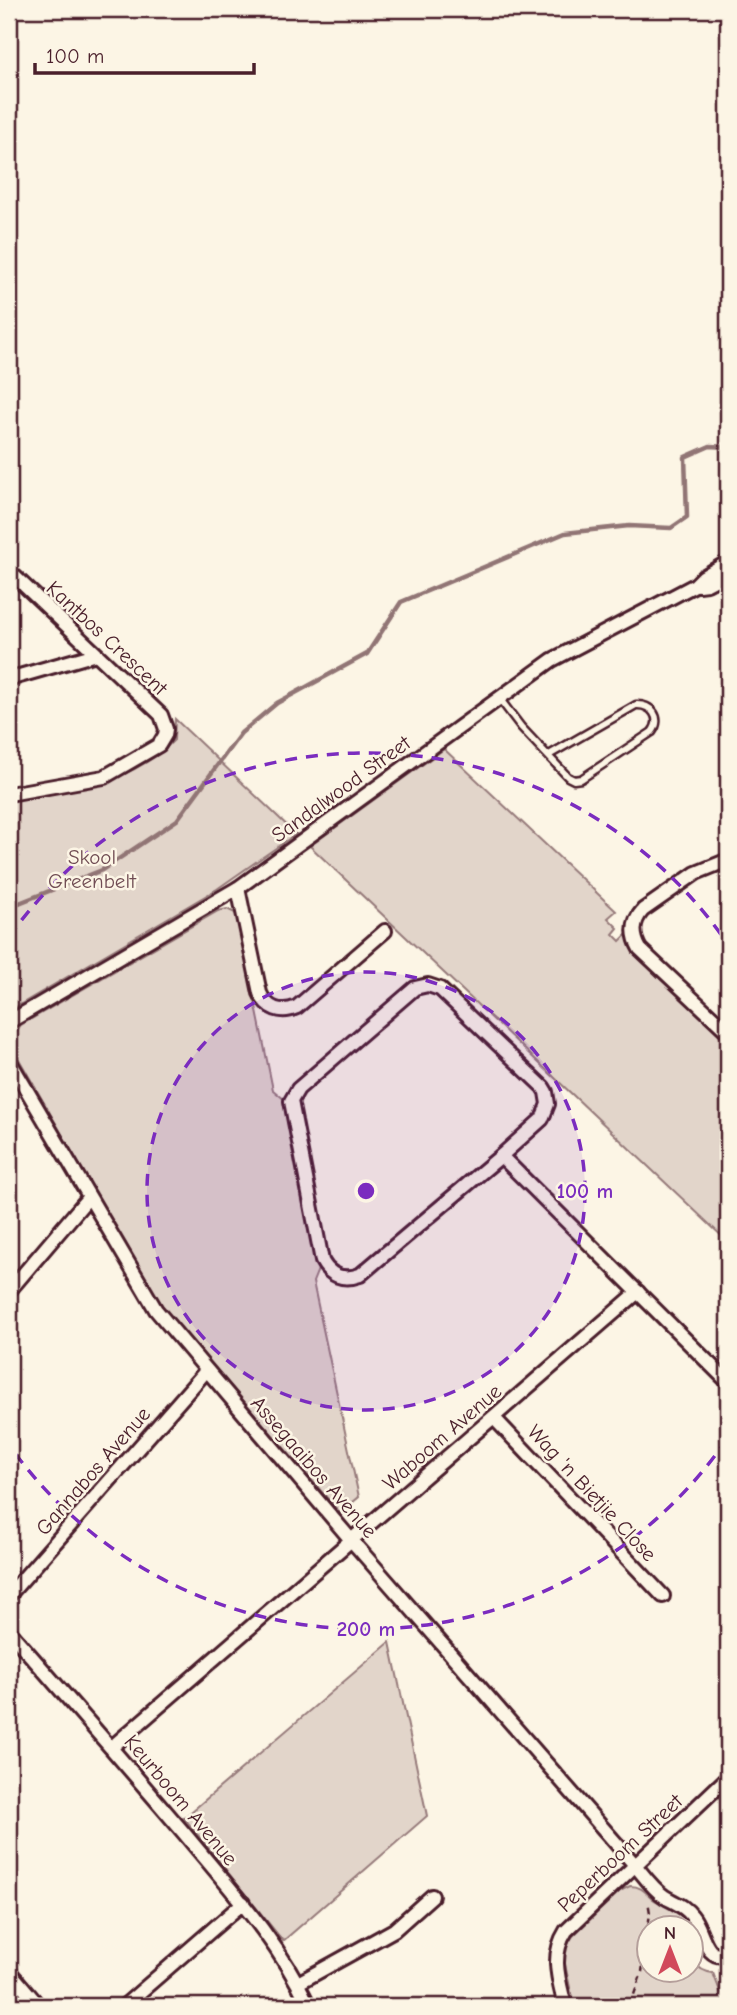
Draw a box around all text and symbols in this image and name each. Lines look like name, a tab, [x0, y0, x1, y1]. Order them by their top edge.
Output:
scale bar	[35, 32, 254, 76]
text: 100 m	[46, 44, 104, 68]
street label: Kantbos Crescent	[42, 576, 173, 701]
street label: Sandalwood Street	[267, 730, 416, 847]
park label: Skool Greenbelt	[48, 845, 137, 893]
centre of rings	[354, 1179, 378, 1203]
text: 100 m	[557, 1179, 613, 1203]
street label: Waboom Avenue	[378, 1379, 506, 1495]
street label: Assegaaibos Avenue	[246, 1391, 382, 1543]
street label: Gannabos Avenue	[31, 1402, 155, 1540]
street label: Wag 'n Bietjie Close	[523, 1420, 661, 1566]
text: 200 m	[337, 1617, 395, 1641]
street label: Keurboom Avenue	[119, 1730, 243, 1870]
street label: Peperboom Street	[553, 1788, 688, 1917]
north arrow	[636, 1913, 706, 1983]
text: N	[664, 1922, 676, 1944]

